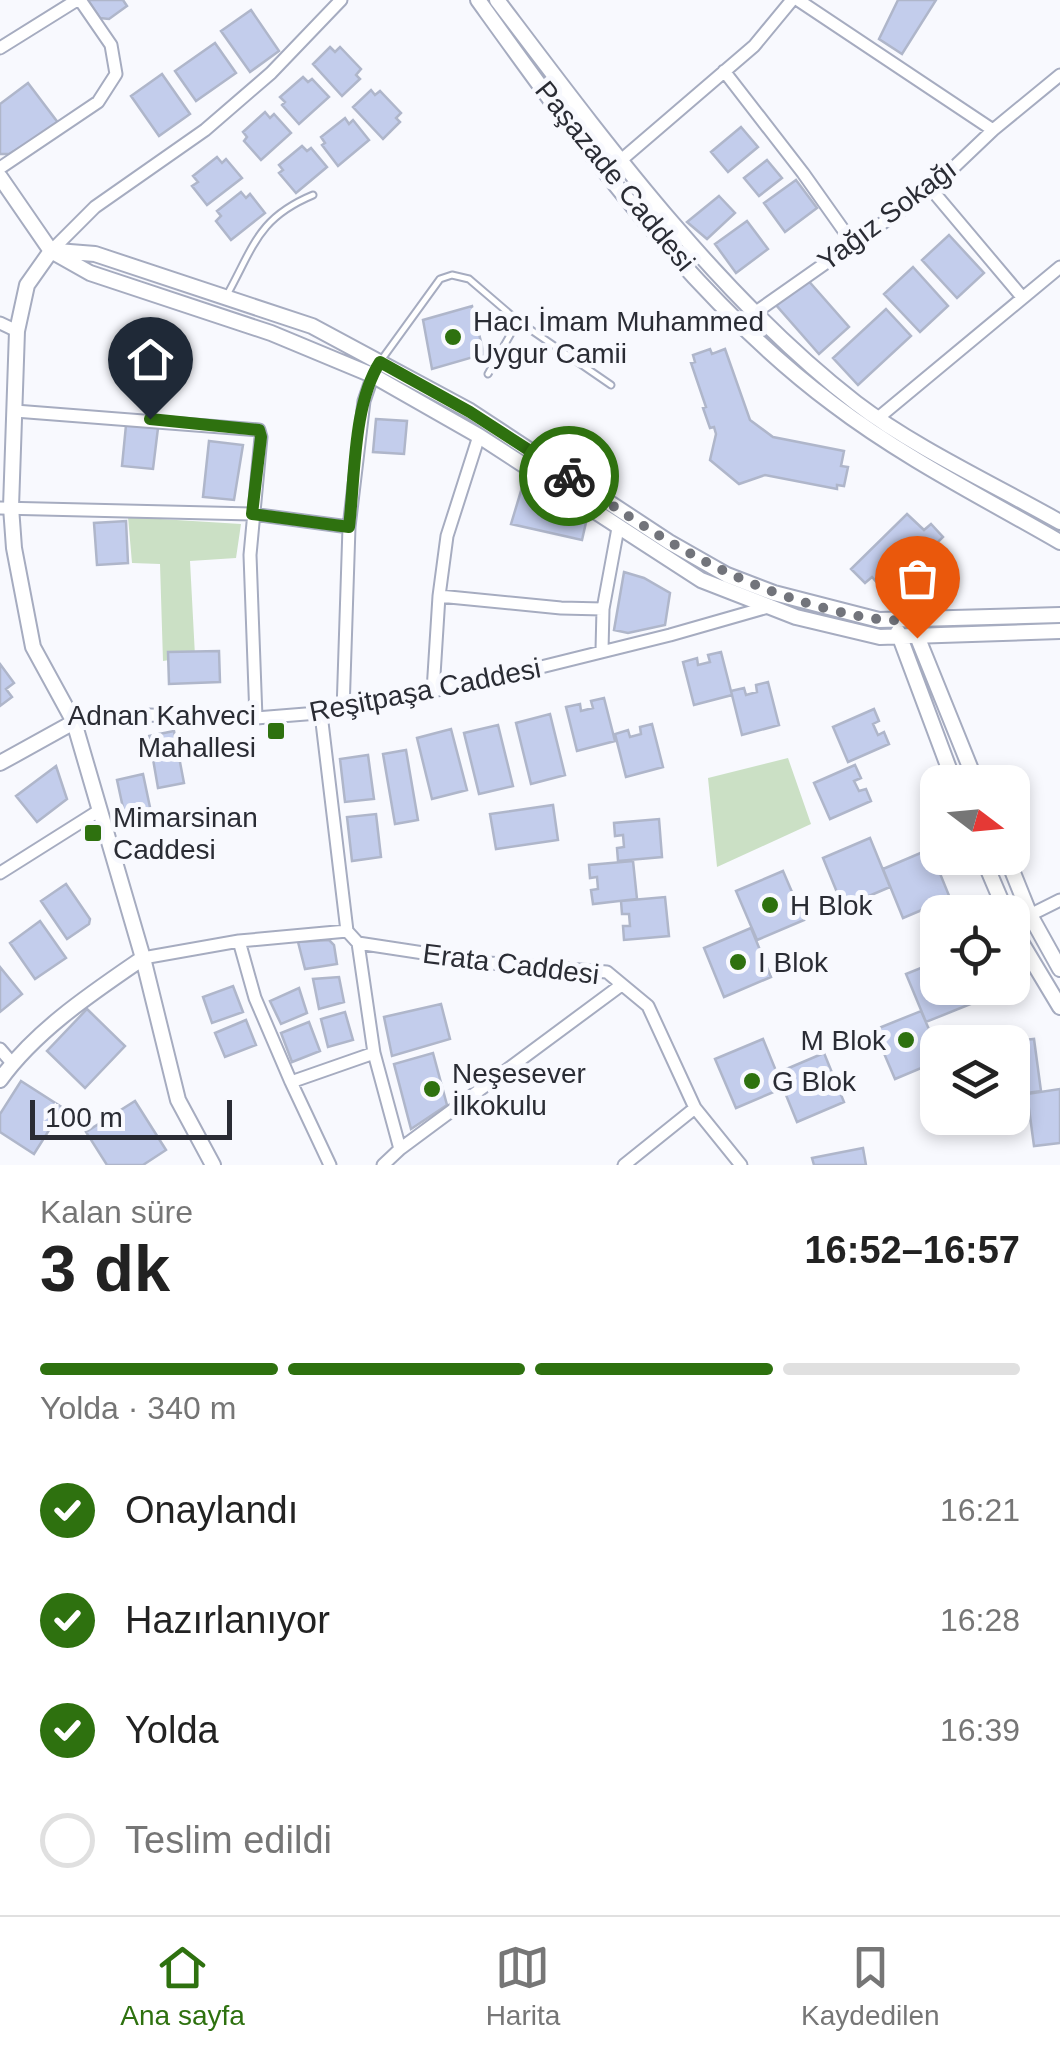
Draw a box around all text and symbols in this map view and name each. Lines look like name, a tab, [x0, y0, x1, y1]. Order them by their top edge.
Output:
street label: Paşazade Caddesi	[529, 75, 701, 277]
street label: Yağız Sokağı	[812, 153, 962, 277]
place label: Hacı İmam Muhammed Uygur Camii	[473, 306, 764, 369]
pin	[108, 317, 193, 420]
marker: Hacı İmam Muhammed Uygur Camii	[442, 326, 464, 348]
icon: home	[123, 332, 178, 387]
courier	[519, 426, 619, 526]
icon: bike	[542, 449, 597, 504]
pin	[875, 536, 960, 639]
icon: bag	[890, 551, 945, 606]
street label: Reşitpaşa Caddesi	[307, 652, 543, 728]
place label: Adnan Kahveci Mahallesi	[68, 700, 256, 763]
marker: Adnan Kahveci Mahallesi	[265, 720, 287, 742]
north arrow	[920, 765, 1030, 875]
map controls	[920, 765, 1030, 1135]
place label: Mimarsinan Caddesi	[113, 802, 258, 865]
marker: Mimarsinan Caddesi	[82, 822, 104, 844]
place label: H Blok	[790, 890, 873, 921]
marker: H Blok	[759, 894, 781, 916]
button: locate	[920, 895, 1030, 1005]
street label: Erata Caddesi	[421, 938, 601, 990]
place label: I Blok	[758, 947, 829, 978]
marker: I Blok	[727, 951, 749, 973]
place label: M Blok	[800, 1025, 887, 1056]
button: layers	[920, 1025, 1030, 1135]
marker: M Blok	[895, 1029, 917, 1051]
place label: Neşesever İlkokulu	[452, 1058, 586, 1121]
place label: G Blok	[772, 1066, 857, 1097]
marker: G Blok	[741, 1070, 763, 1092]
marker: Neşesever İlkokulu	[421, 1078, 443, 1100]
scale bar	[30, 1095, 232, 1140]
text: 100 m	[45, 1102, 123, 1133]
text: Kalan süre	[40, 1194, 193, 1230]
text: 16:52–16:57	[804, 1229, 1020, 1271]
text: 3 dk	[40, 1232, 170, 1305]
text: Yolda · 340 m	[40, 1390, 236, 1426]
icon: check	[40, 1483, 95, 1538]
text: Onaylandı	[125, 1489, 298, 1531]
text: 16:21	[940, 1492, 1020, 1528]
icon: check	[40, 1593, 95, 1648]
text: Hazırlanıyor	[125, 1599, 330, 1641]
text: 16:28	[940, 1602, 1020, 1638]
icon: check	[40, 1703, 95, 1758]
text: Yolda	[125, 1709, 219, 1751]
text: 16:39	[940, 1712, 1020, 1748]
text: Teslim edildi	[125, 1819, 332, 1861]
tab: Ana sayfa	[120, 1940, 245, 2032]
tab: Harita	[486, 1940, 560, 2032]
tab: Kaydedilen	[801, 1940, 940, 2032]

